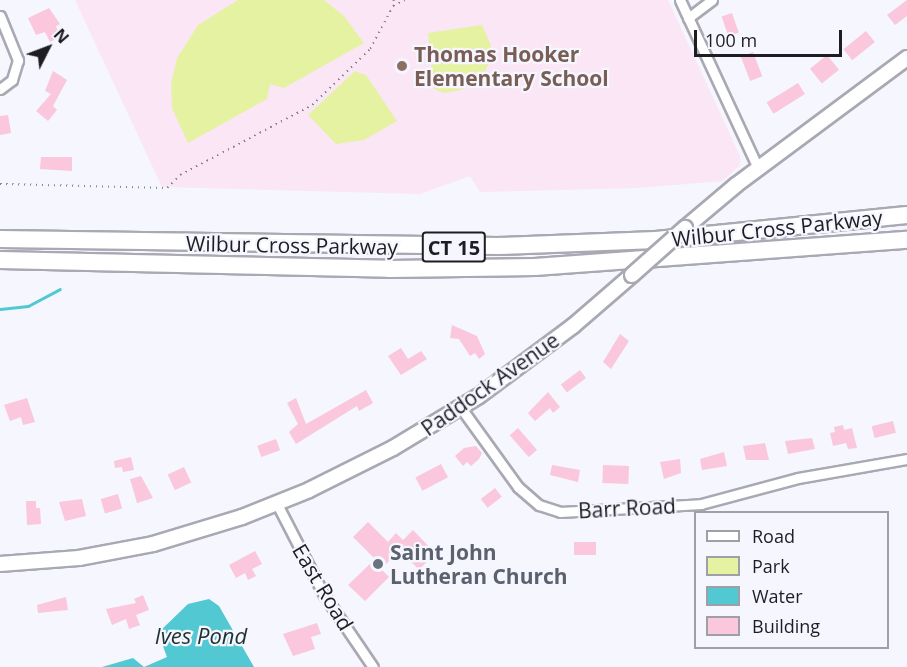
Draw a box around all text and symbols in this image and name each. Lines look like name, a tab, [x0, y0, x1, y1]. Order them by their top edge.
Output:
north arrow	[18, 18, 78, 78]
scale bar	[697, 18, 846, 56]
text: N	[49, 24, 74, 48]
text: 100 m	[705, 28, 757, 52]
place label: Thomas Hooker Elementary School	[414, 41, 609, 91]
marker: Thomas Hooker Elementary School	[395, 59, 409, 73]
street label: Wilbur Cross Parkway	[670, 204, 884, 252]
road number: CT 15	[421, 230, 487, 264]
street label: Wilbur Cross Parkway	[186, 231, 398, 259]
street label: Paddock Avenue	[416, 327, 564, 441]
street label: Barr Road	[577, 493, 677, 523]
legend	[694, 511, 889, 649]
text: Road	[752, 524, 795, 548]
street label: East Road	[287, 539, 359, 635]
place label: Saint John Lutheran Church	[390, 539, 568, 589]
text: Park	[752, 554, 790, 578]
marker: Saint John Lutheran Church	[371, 557, 385, 571]
text: Water	[752, 584, 803, 608]
text: Building	[752, 614, 820, 638]
water label: Ives Pond	[155, 623, 247, 649]

